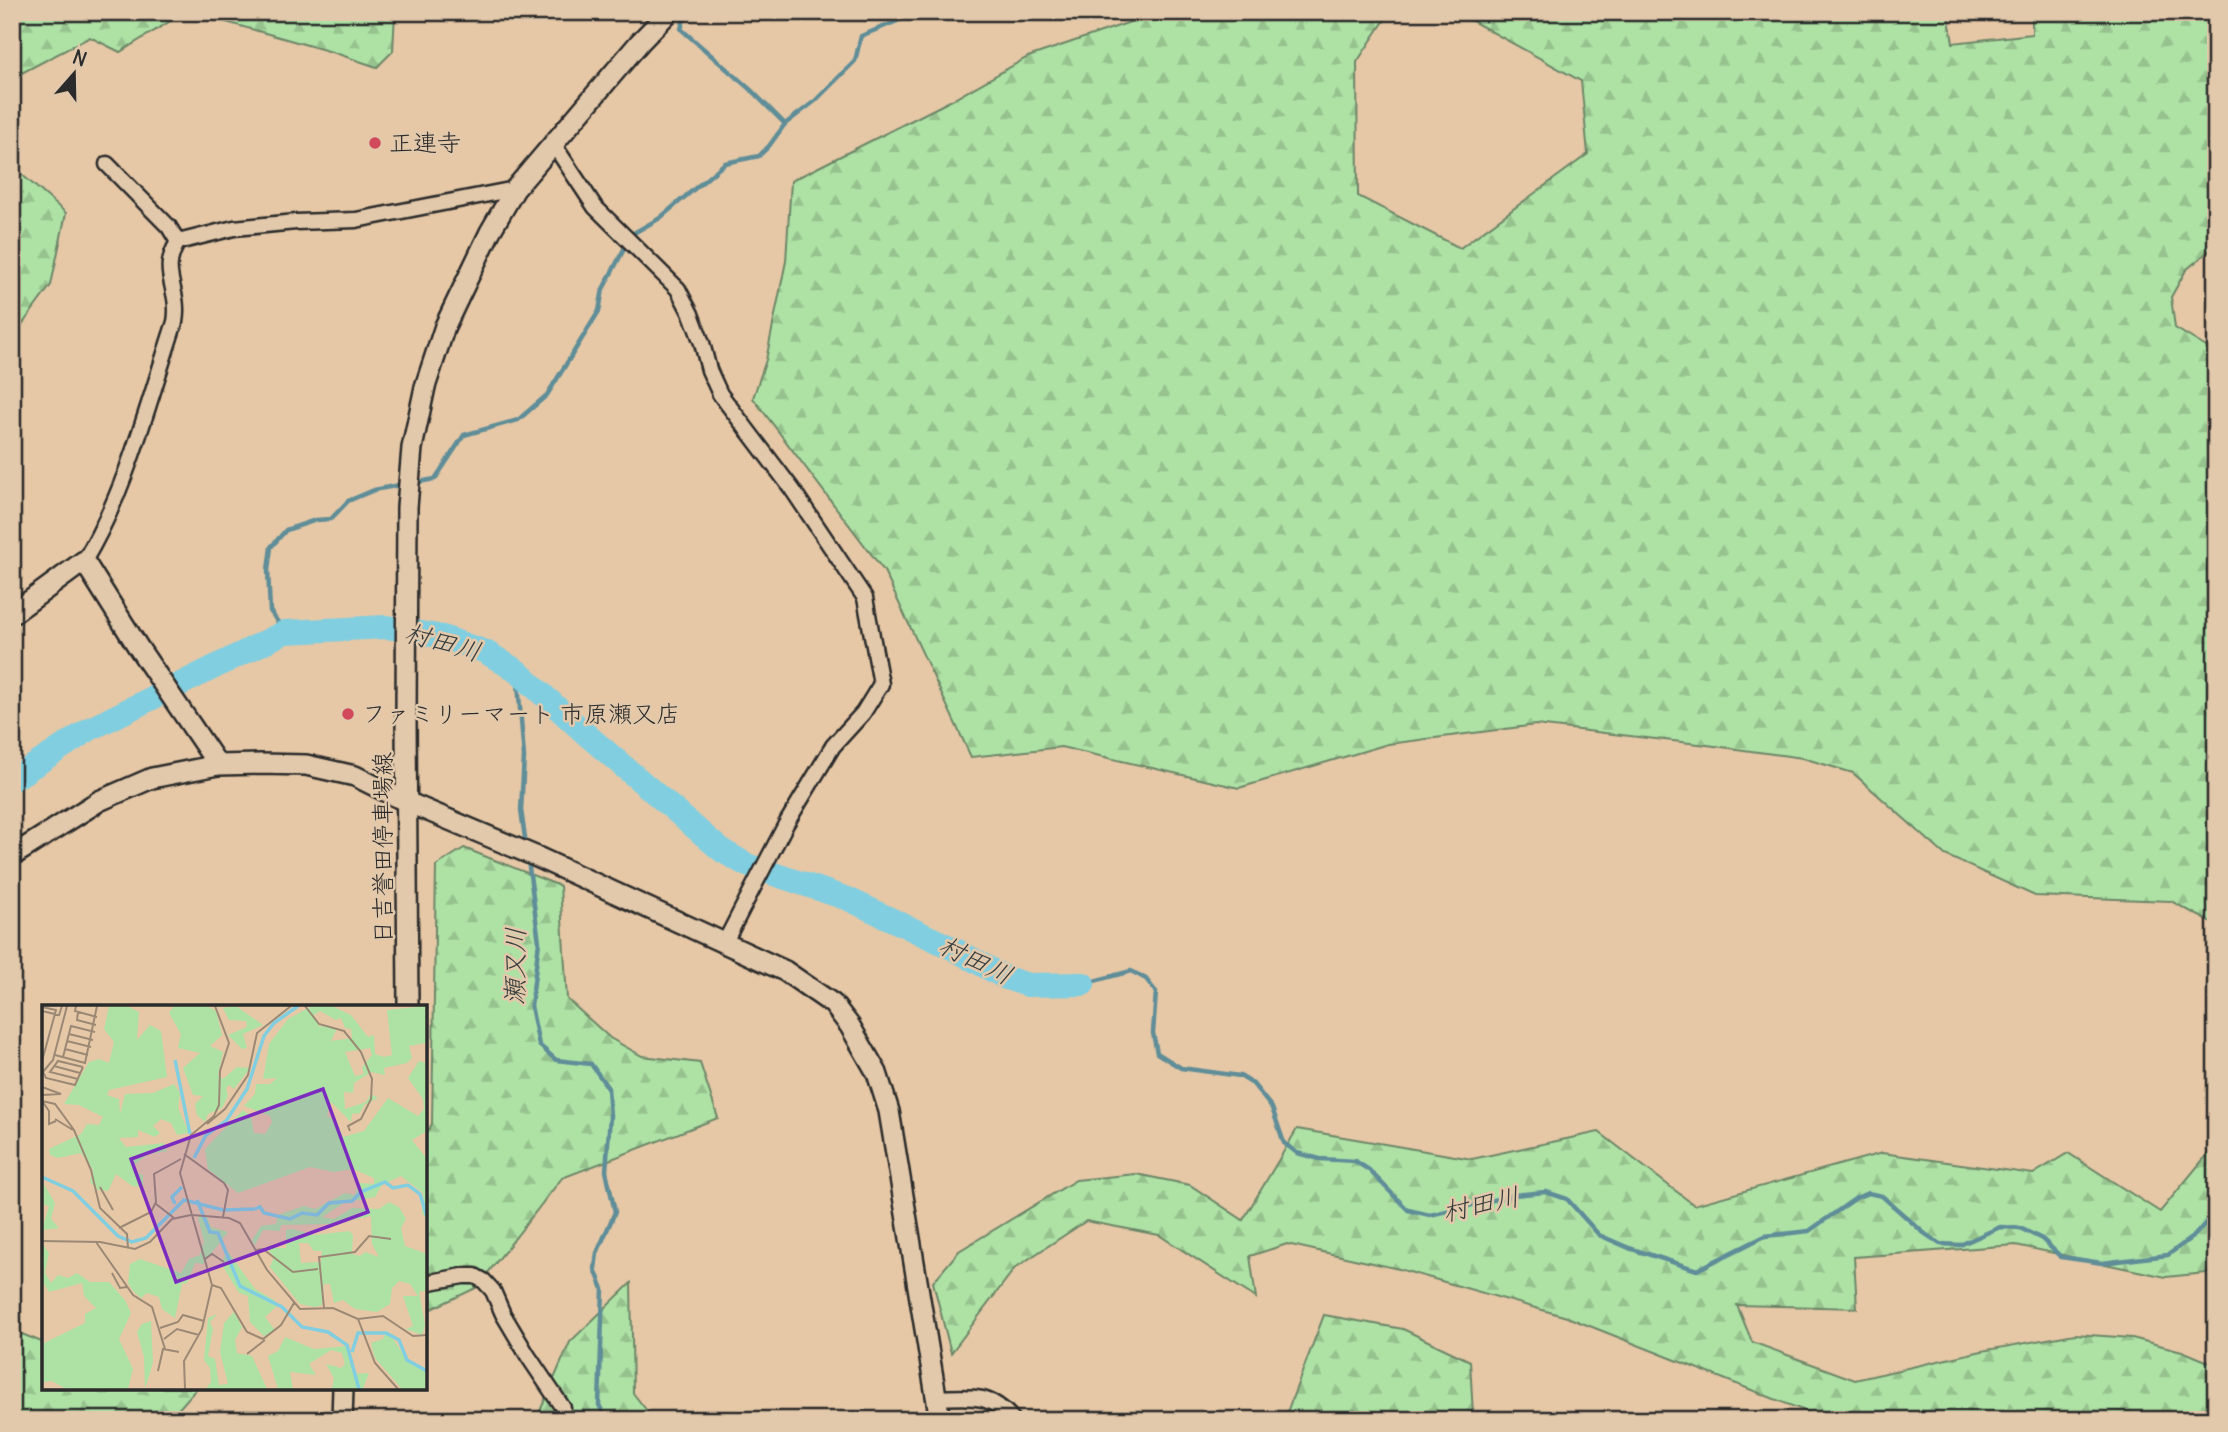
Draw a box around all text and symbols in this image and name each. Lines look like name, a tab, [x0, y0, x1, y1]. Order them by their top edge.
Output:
north arrow	[38, 38, 108, 108]
text: N	[70, 45, 90, 72]
place label: 正連寺	[389, 127, 461, 157]
marker: 正連寺	[367, 135, 383, 151]
water label: 村田川	[401, 615, 485, 668]
place label: ファミリーマート 市原瀬又店	[362, 698, 680, 728]
marker: ファミリーマート 市原瀬又店	[340, 706, 356, 722]
street label: 日吉誉田停車場線	[367, 752, 397, 944]
water label: 瀬又川	[497, 927, 532, 1005]
water label: 村田川	[934, 928, 1019, 991]
inset map	[42, 1005, 427, 1390]
water label: 村田川	[1439, 1179, 1522, 1228]

